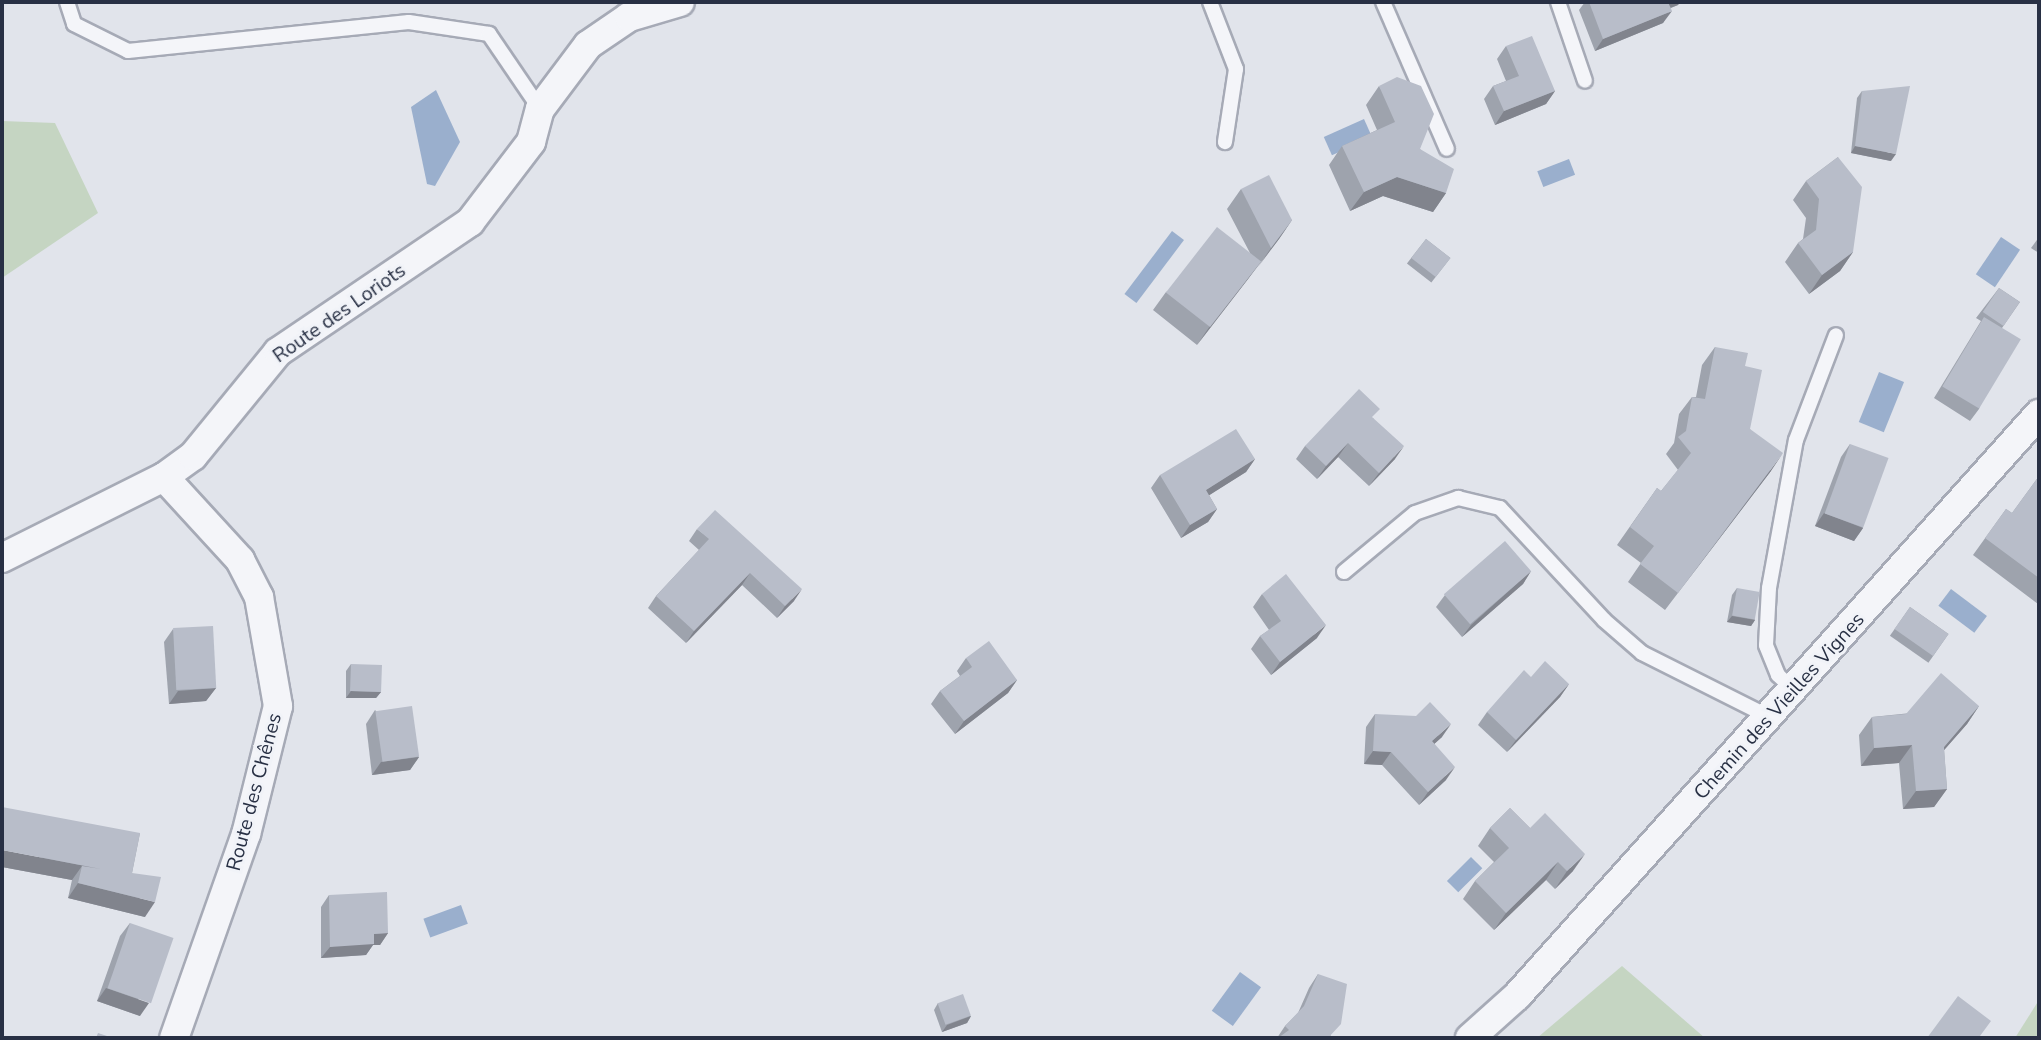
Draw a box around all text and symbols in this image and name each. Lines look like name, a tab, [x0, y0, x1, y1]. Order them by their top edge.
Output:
street label: Route des Loriots	[268, 258, 410, 368]
street label: Chemin des Vieilles Vignes	[1689, 608, 1869, 804]
street label: Route des Chênes	[221, 711, 287, 873]

